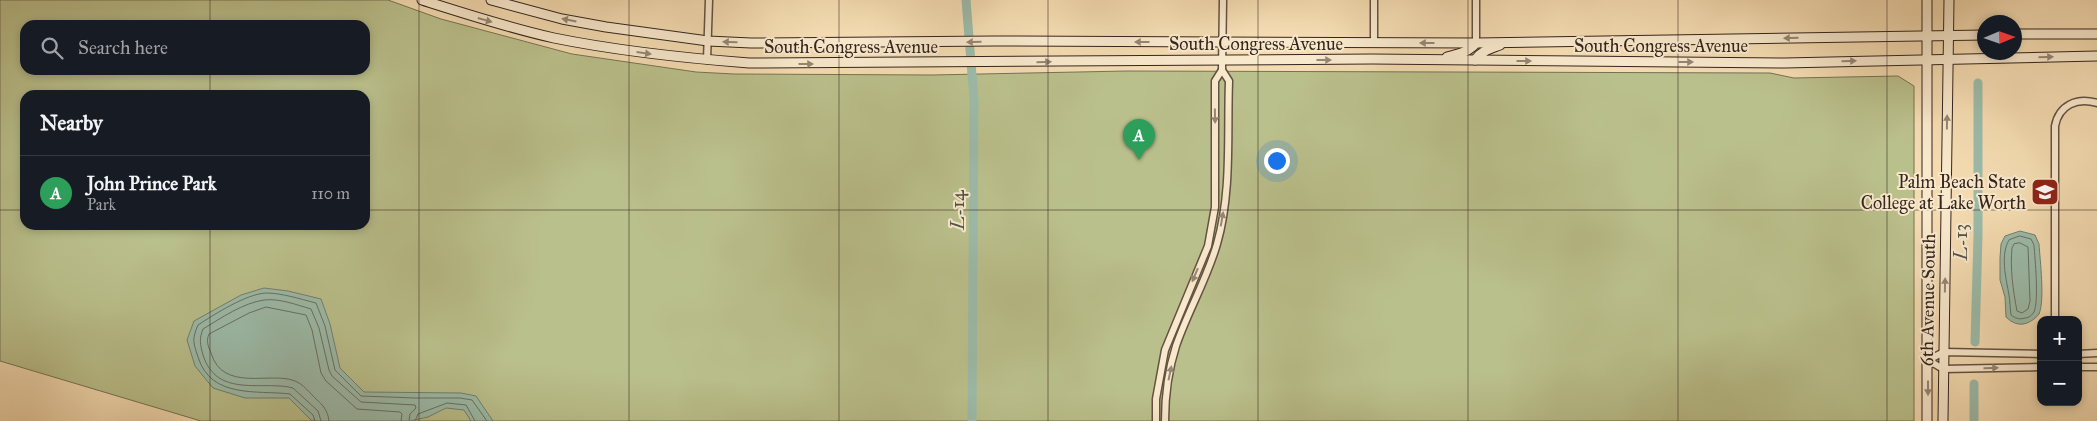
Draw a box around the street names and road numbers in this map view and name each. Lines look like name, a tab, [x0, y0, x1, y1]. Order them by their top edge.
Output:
street label: South Congress Avenue	[1169, 33, 1343, 56]
street label: South Congress Avenue	[1574, 35, 1748, 58]
street label: South Congress Avenue	[764, 36, 938, 59]
street label: 6th Avenue South	[1916, 233, 1940, 367]

